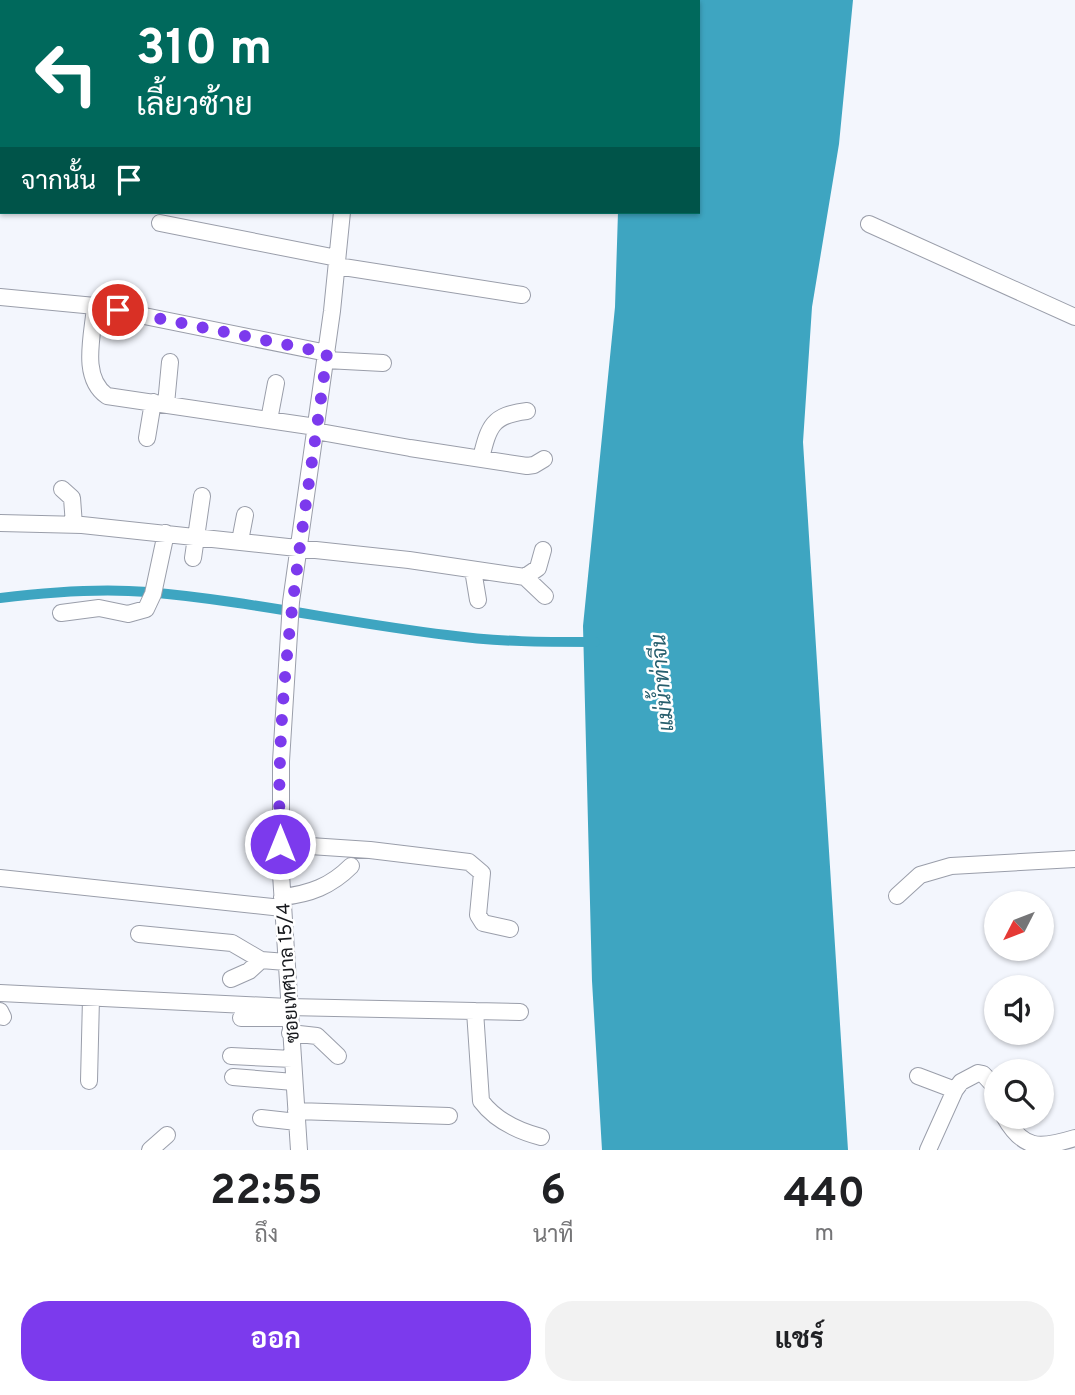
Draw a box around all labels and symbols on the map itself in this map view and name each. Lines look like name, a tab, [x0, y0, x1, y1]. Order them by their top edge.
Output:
pin	[88, 280, 148, 340]
water label: แม่น้ำท่าจีน	[640, 632, 681, 733]
position arrow	[243, 807, 317, 881]
north arrow	[984, 891, 1054, 961]
street label: ซอยเทศบาล 15/4	[272, 902, 306, 1044]

